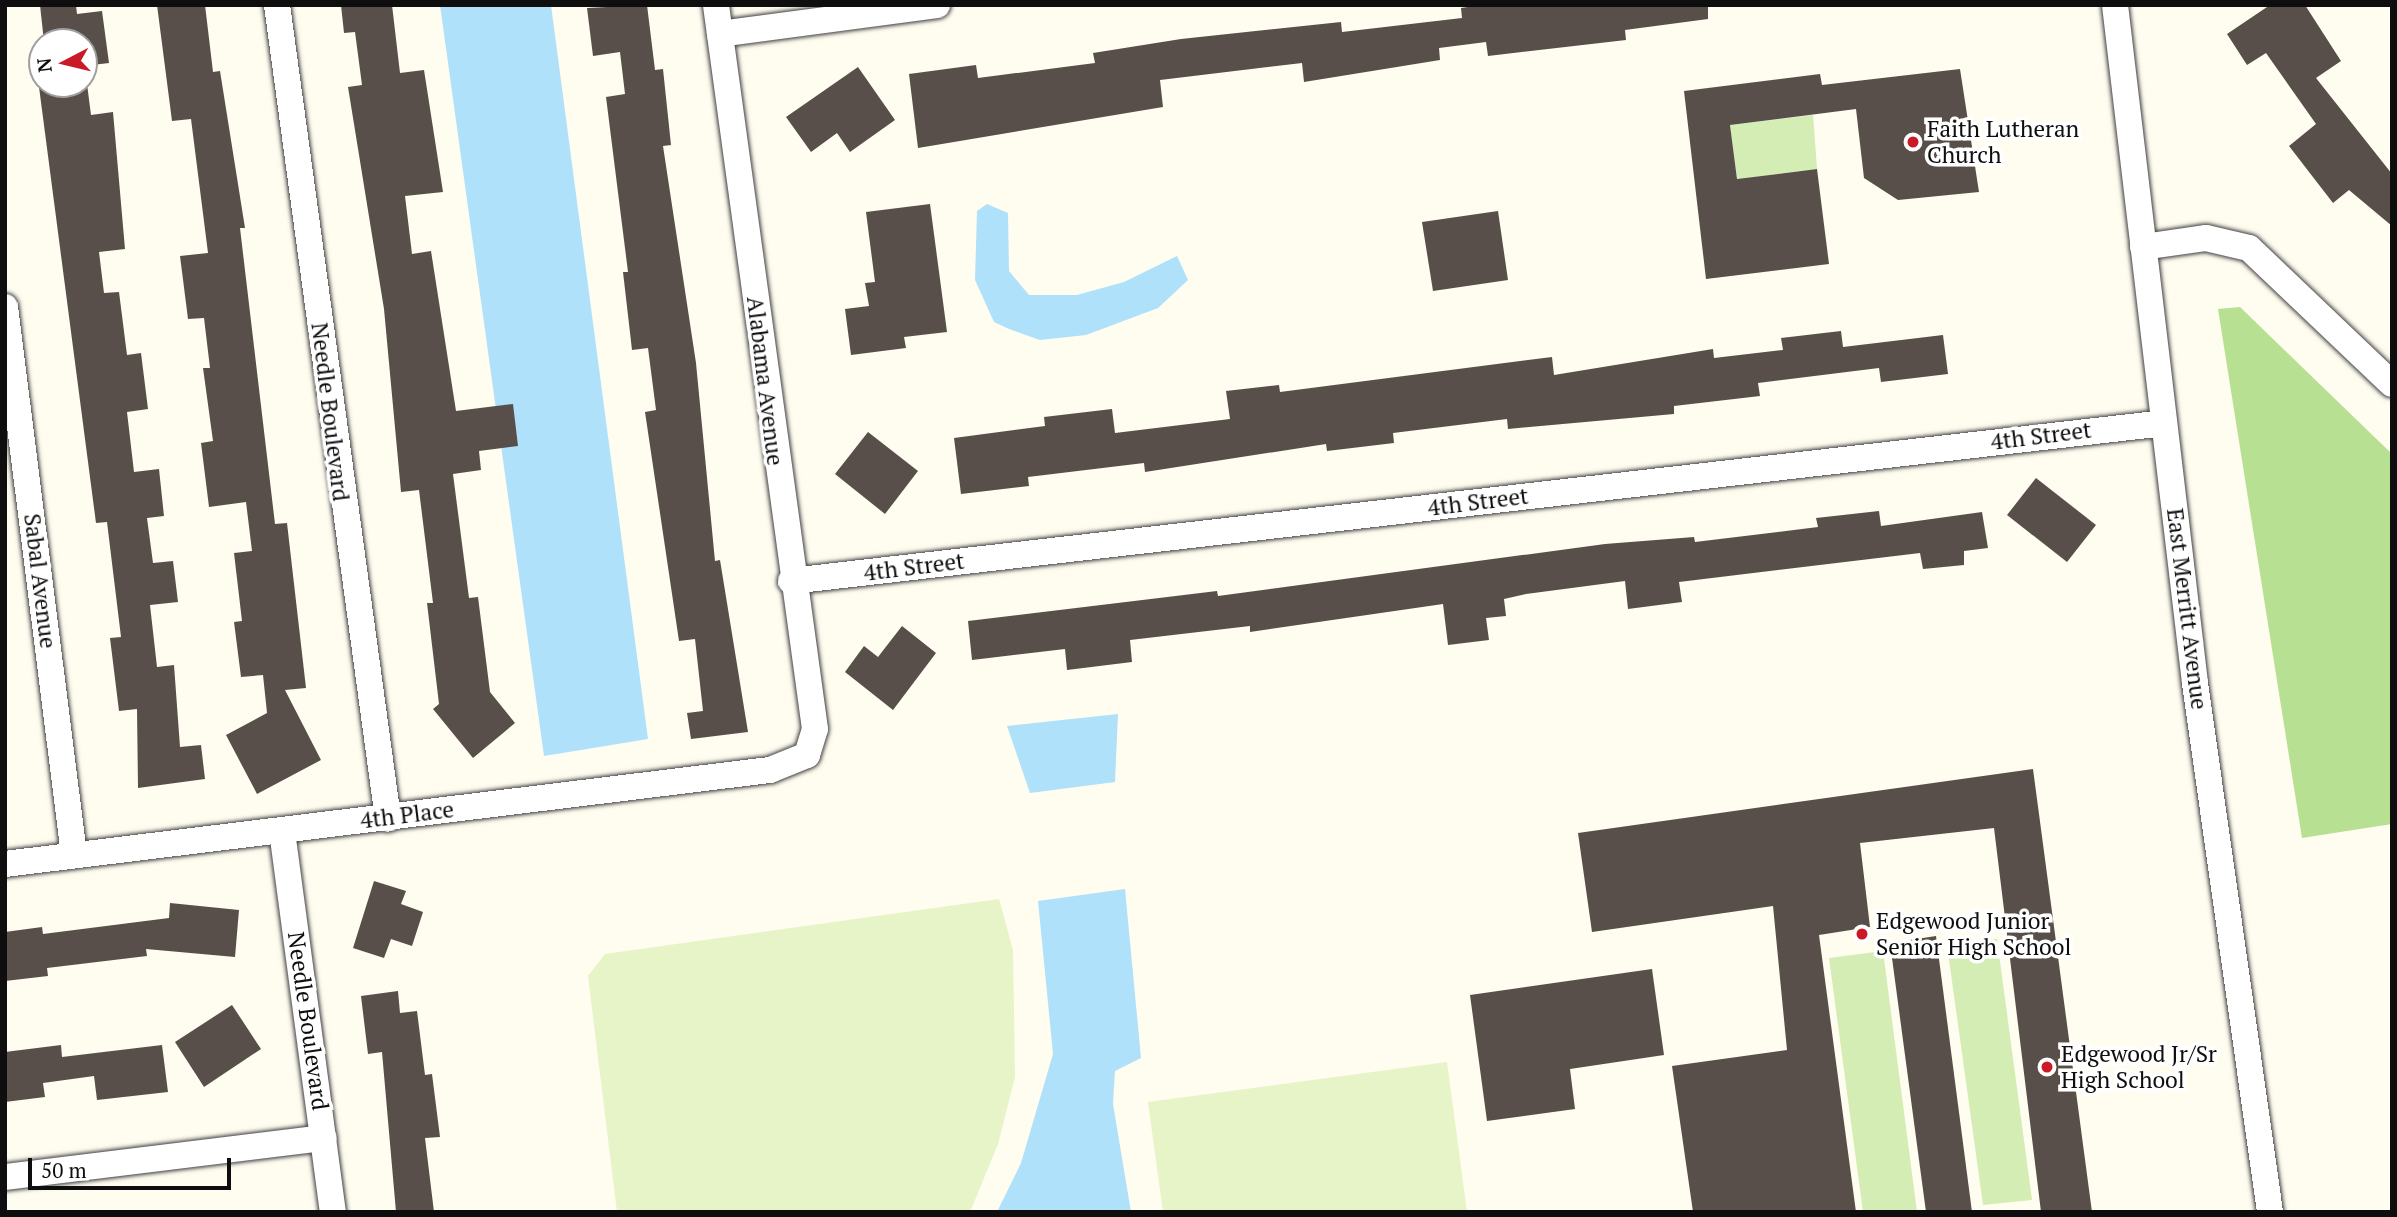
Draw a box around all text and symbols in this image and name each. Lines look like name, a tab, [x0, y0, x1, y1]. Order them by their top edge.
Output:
north arrow	[28, 28, 98, 98]
text: N	[30, 57, 57, 74]
place label: Faith Lutheran Church	[1927, 115, 2079, 169]
marker: Faith Lutheran Church	[1905, 134, 1921, 150]
street label: Alabama Avenue	[741, 295, 789, 467]
street label: Needle Boulevard	[305, 321, 355, 503]
street label: 4th Street	[1989, 416, 2093, 456]
street label: 4th Street	[1426, 482, 1530, 522]
street label: East Merritt Avenue	[2161, 507, 2213, 711]
street label: Sabal Avenue	[18, 512, 62, 650]
street label: 4th Street	[862, 547, 966, 587]
street label: 4th Place	[359, 796, 455, 834]
place label: Edgewood Junior Senior High School	[1876, 907, 2071, 961]
marker: Edgewood Junior Senior High School	[1854, 926, 1870, 942]
street label: Needle Boulevard	[282, 930, 334, 1112]
place label: Edgewood Jr/Sr High School	[2061, 1040, 2217, 1094]
marker: Edgewood Jr/Sr High School	[2039, 1059, 2055, 1075]
scale bar	[32, 1144, 234, 1188]
text: 50 m	[41, 1156, 87, 1184]

